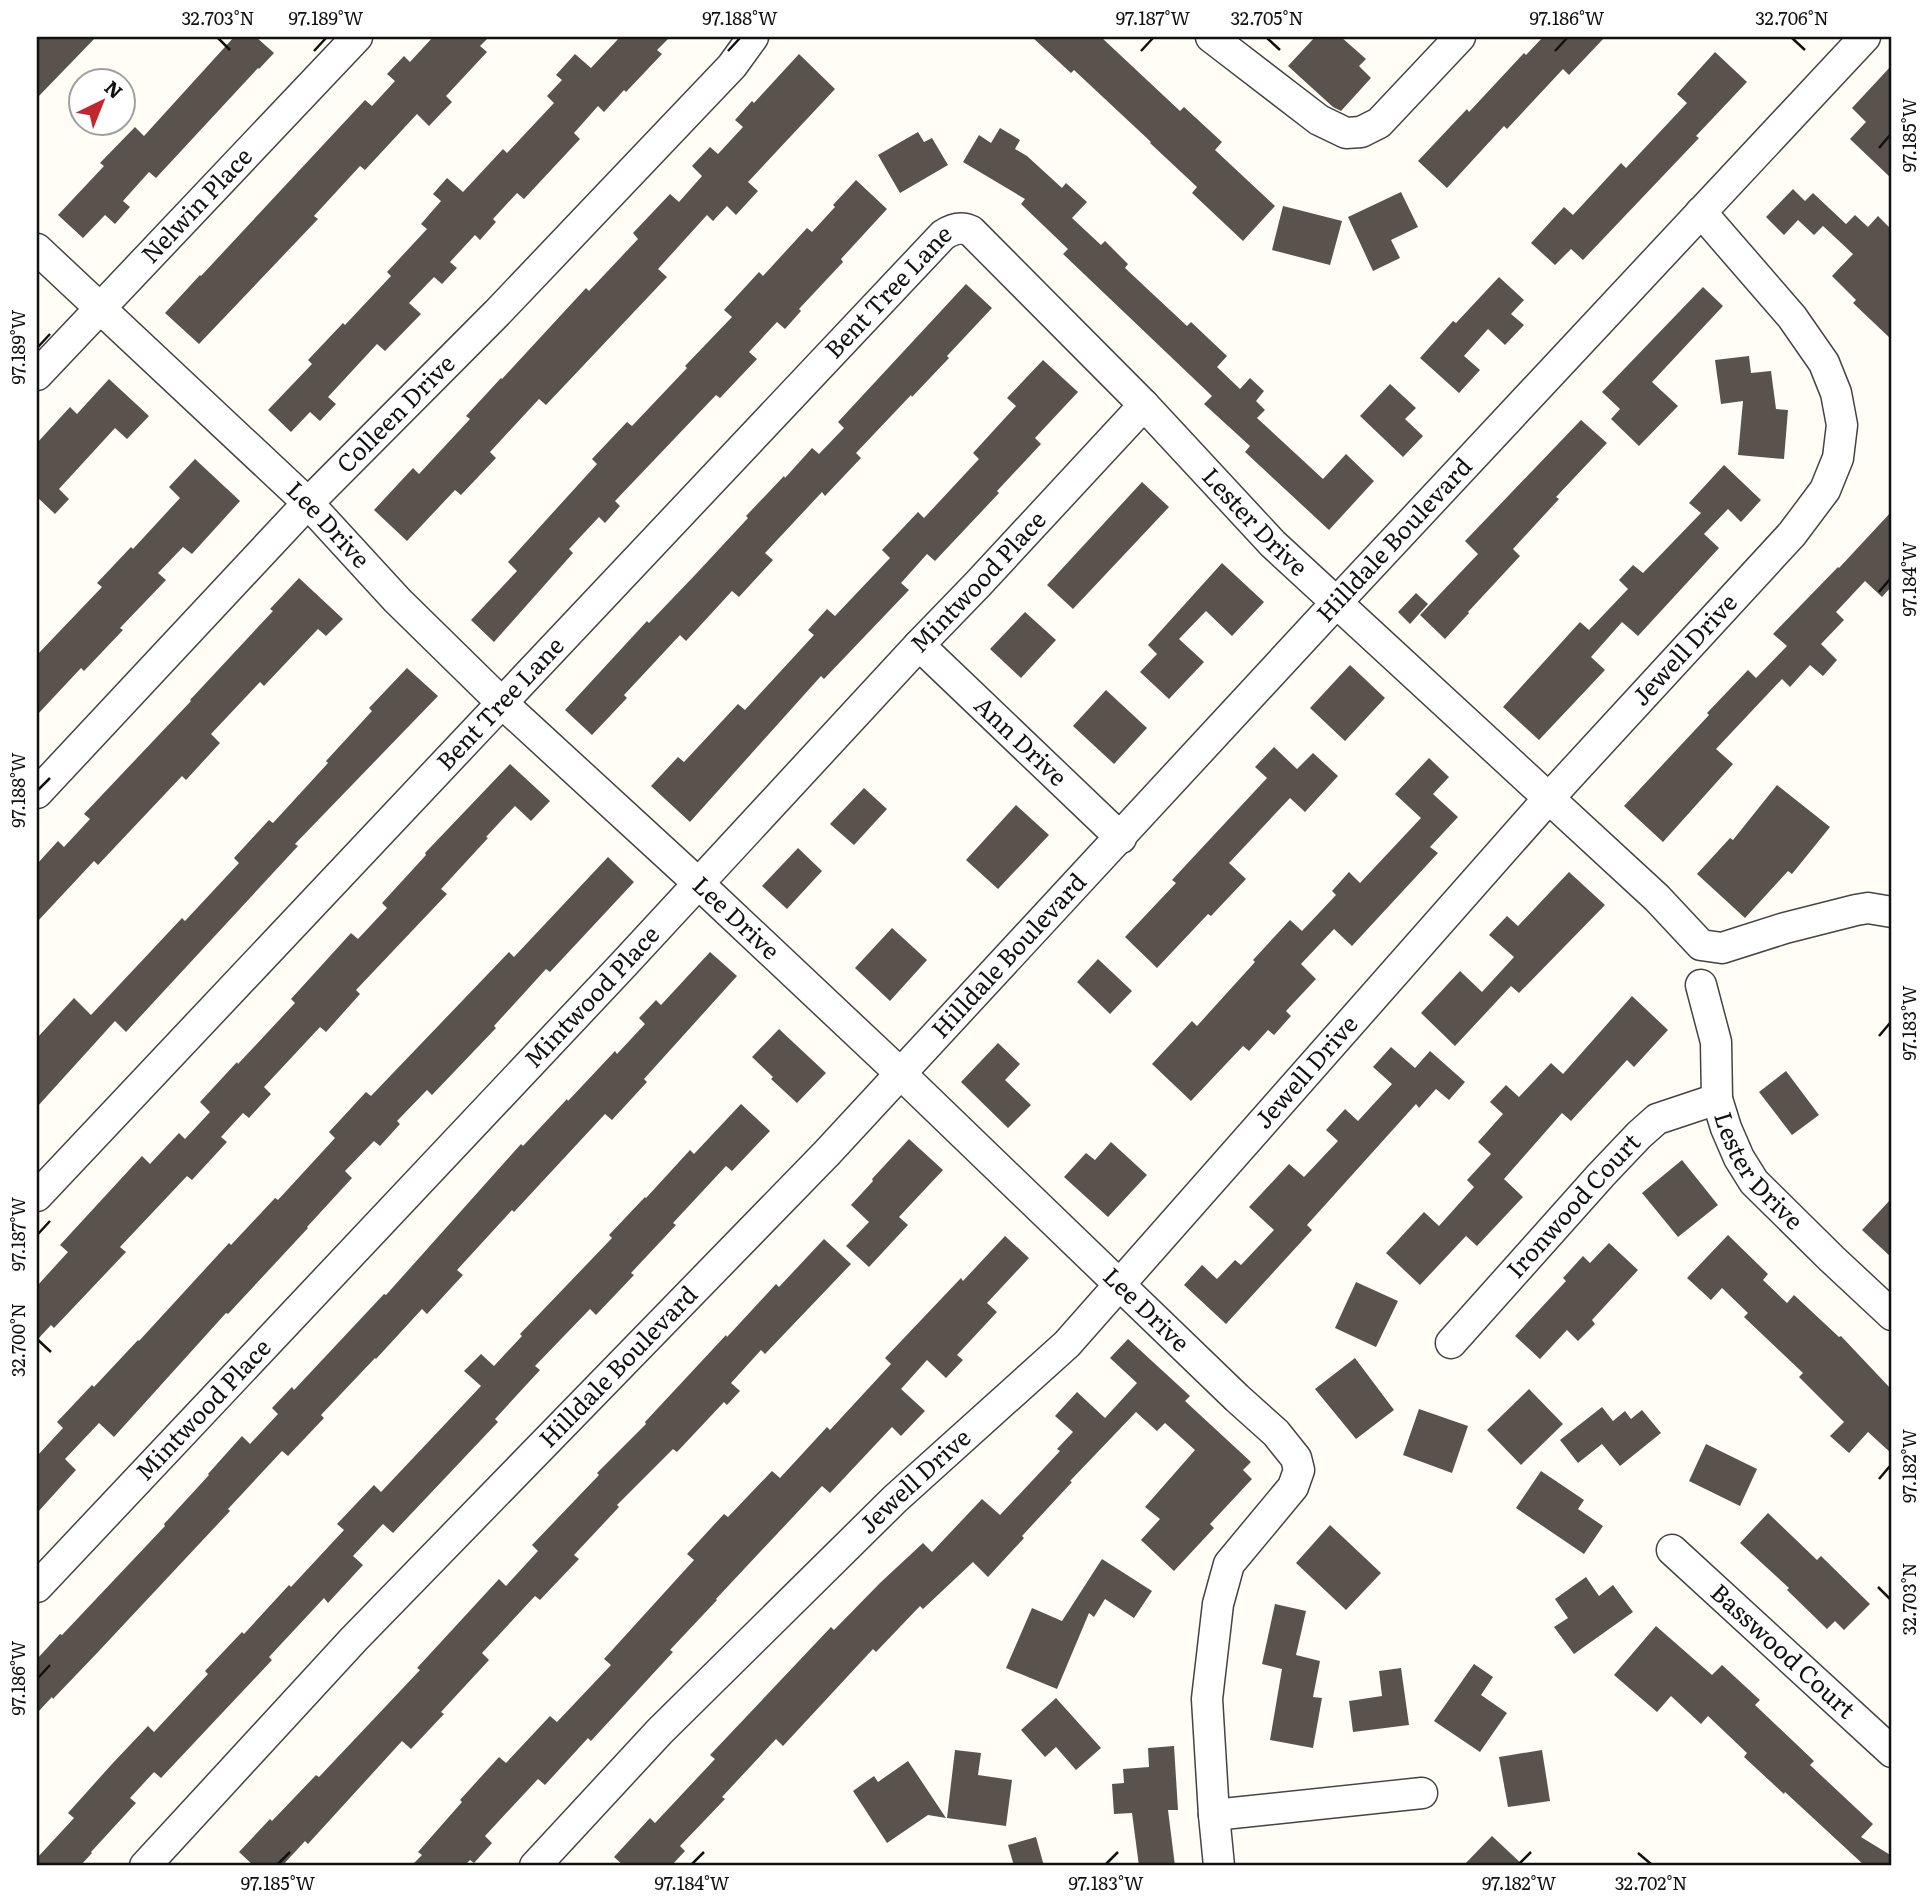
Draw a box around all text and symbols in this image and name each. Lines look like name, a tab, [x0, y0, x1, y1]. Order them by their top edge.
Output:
text: 32.703°N	[181, 4, 255, 31]
text: 97.189°W	[289, 4, 364, 31]
text: 97.188°W	[702, 4, 778, 31]
text: 97.187°W	[1116, 4, 1191, 31]
text: 32.705°N	[1231, 4, 1303, 31]
text: 97.186°W	[1529, 4, 1605, 31]
text: 32.706°N	[1755, 4, 1829, 31]
north arrow	[66, 66, 136, 136]
text: N	[99, 73, 130, 105]
text: 97.185°W	[1895, 97, 1922, 172]
street label: Nelwin Place	[132, 138, 259, 270]
street label: Bent Tree Lane	[815, 214, 957, 365]
text: 97.189°W	[4, 309, 31, 384]
street label: Colleen Drive	[327, 345, 461, 480]
street label: Hilldale Boulevard	[1307, 448, 1479, 629]
street label: Lester Drive	[1195, 459, 1317, 583]
street label: Lee Drive	[280, 472, 379, 575]
street label: Mintwood Place	[901, 502, 1053, 659]
text: 97.184°W	[1895, 541, 1922, 616]
street label: Jewell Drive	[1623, 585, 1744, 712]
street label: Bent Tree Lane	[427, 628, 571, 777]
street label: Ann Drive	[968, 687, 1076, 793]
text: 97.188°W	[4, 752, 31, 828]
street label: Hilldale Boulevard	[922, 864, 1093, 1045]
street label: Lee Drive	[686, 867, 789, 966]
street label: Mintwood Place	[515, 917, 666, 1075]
text: 97.183°W	[1895, 985, 1922, 1061]
street label: Jewell Drive	[1245, 1006, 1365, 1135]
street label: Lester Drive	[1707, 1107, 1812, 1236]
street label: Ironwood Court	[1497, 1124, 1647, 1285]
text: 97.187°W	[4, 1196, 31, 1271]
street label: Lee Drive	[1096, 1258, 1199, 1358]
street label: Hilldale Boulevard	[530, 1276, 704, 1454]
text: 32.700°N	[4, 1303, 31, 1377]
street label: Mintwood Place	[126, 1330, 278, 1487]
street label: Jewell Drive	[850, 1419, 977, 1540]
text: 97.182°W	[1895, 1429, 1922, 1503]
text: 32.703°N	[1895, 1562, 1922, 1636]
street label: Basswood Court	[1704, 1574, 1864, 1725]
text: 97.186°W	[4, 1640, 31, 1716]
text: 97.185°W	[241, 1869, 316, 1896]
text: 97.184°W	[655, 1869, 730, 1896]
text: 97.183°W	[1068, 1869, 1144, 1896]
text: 97.182°W	[1482, 1869, 1556, 1896]
text: 32.702°N	[1615, 1869, 1687, 1896]

